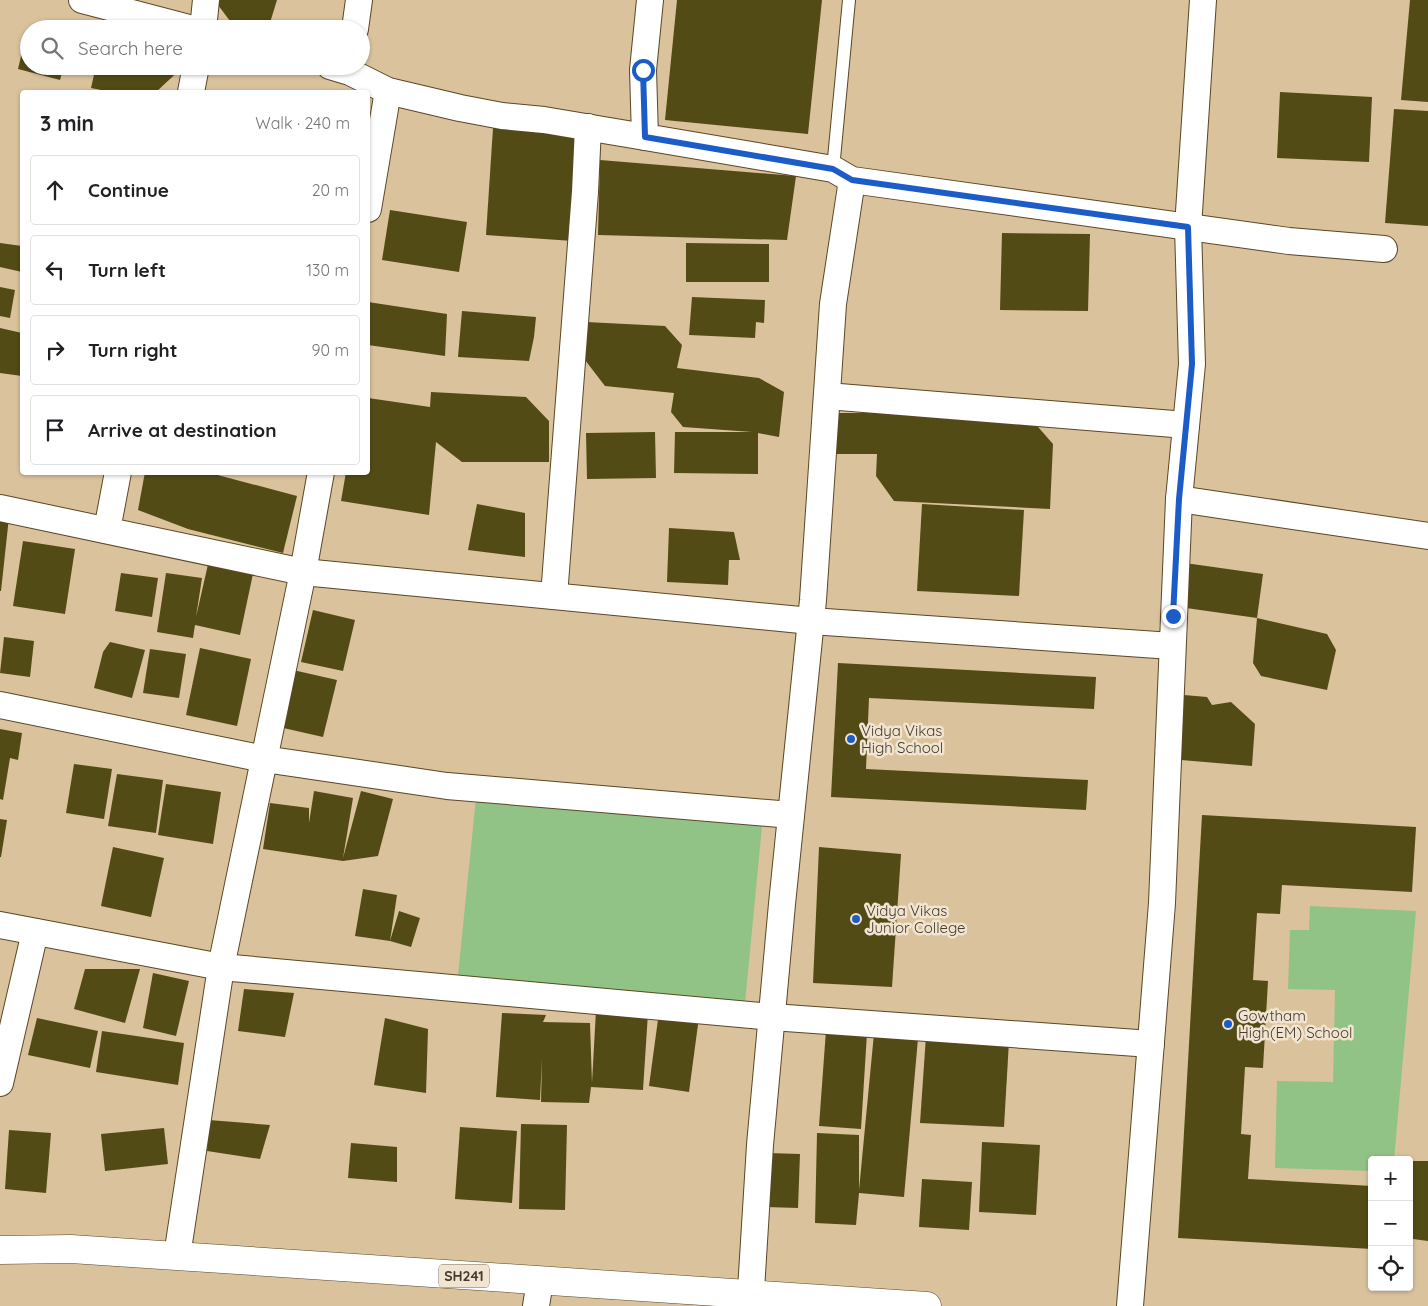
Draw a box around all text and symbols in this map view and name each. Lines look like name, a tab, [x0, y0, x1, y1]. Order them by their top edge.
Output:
search box	[20, 20, 370, 75]
icon: search	[38, 34, 66, 62]
text: Search here	[78, 36, 183, 60]
route start	[632, 59, 655, 82]
text: 3 min	[40, 110, 94, 136]
text: Walk · 240 m	[255, 113, 350, 133]
icon: ahead	[41, 176, 69, 204]
text: Continue	[88, 178, 169, 202]
text: 20 m	[312, 180, 349, 200]
icon: left	[41, 256, 69, 284]
text: Turn left	[88, 258, 166, 282]
text: 130 m	[306, 260, 349, 280]
icon: right	[41, 336, 69, 364]
text: Turn right	[88, 338, 177, 362]
text: 90 m	[312, 340, 349, 360]
icon: arrive	[41, 416, 69, 444]
text: Arrive at destination	[88, 418, 277, 442]
route end	[1162, 605, 1185, 628]
place label: Vidya Vikas High School	[861, 721, 943, 757]
marker: Vidya Vikas High School	[845, 733, 857, 745]
place label: Vidya Vikas Junior College	[866, 901, 965, 937]
marker: Vidya Vikas Junior College	[850, 913, 862, 925]
place label: Gowtham High(EM) School	[1238, 1006, 1352, 1042]
marker: Gowtham High(EM) School	[1222, 1018, 1234, 1030]
map controls	[1368, 1156, 1413, 1291]
button: +	[1368, 1156, 1413, 1201]
button: −	[1368, 1201, 1413, 1246]
button: locate	[1368, 1246, 1413, 1291]
road number: SH241	[439, 1264, 489, 1288]

